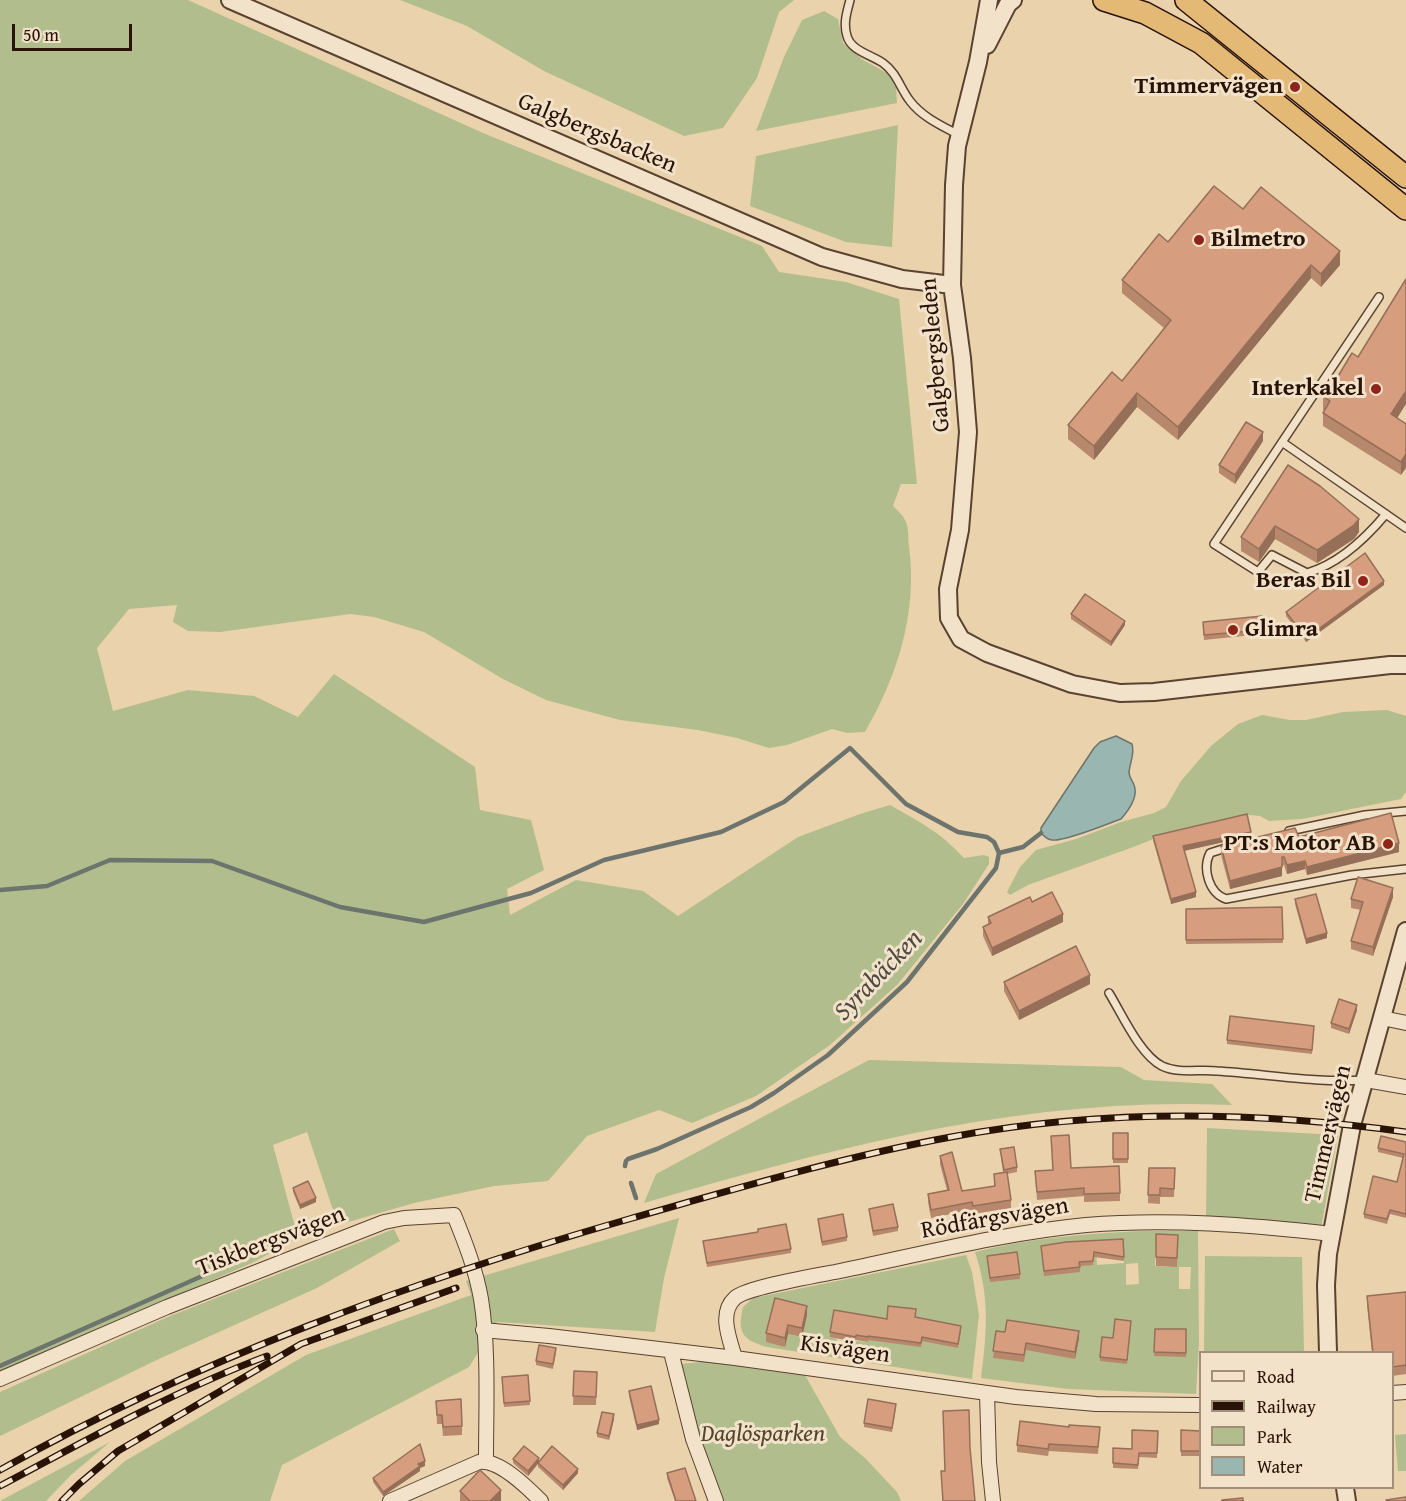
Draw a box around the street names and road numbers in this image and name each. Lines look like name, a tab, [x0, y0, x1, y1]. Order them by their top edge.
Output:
street label: Galgbergsbacken	[513, 88, 681, 180]
street label: Galgbergsleden	[915, 277, 957, 433]
street label: Timmervägen	[1299, 1062, 1359, 1206]
street label: Rödfärgsvägen	[919, 1192, 1071, 1246]
street label: Tiskbergsvägen	[193, 1200, 349, 1284]
street label: Kisvägen	[798, 1329, 892, 1371]

